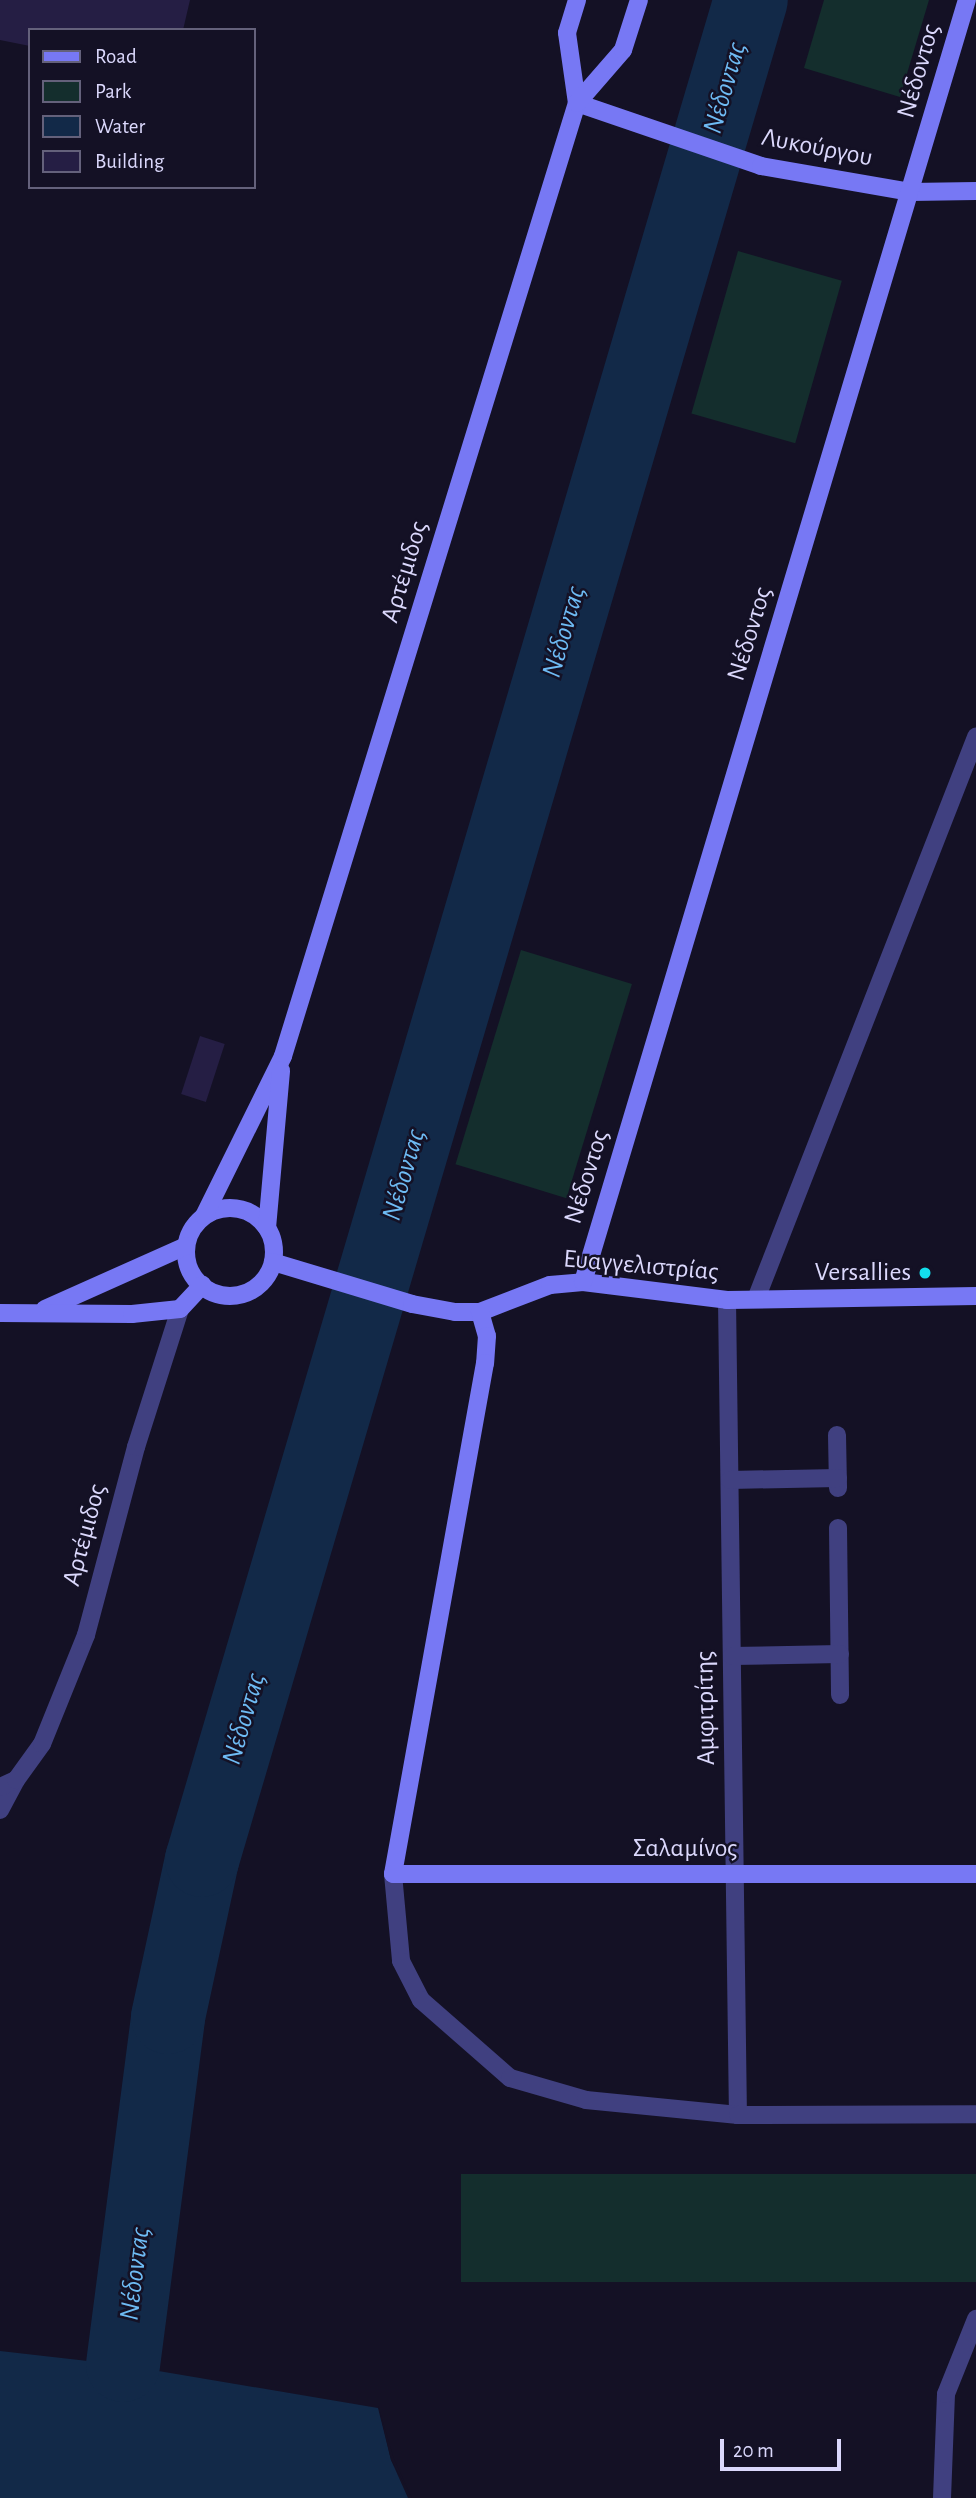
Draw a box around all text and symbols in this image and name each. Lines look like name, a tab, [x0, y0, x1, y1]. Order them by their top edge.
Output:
street label: Νέδοντος	[891, 20, 947, 122]
legend	[28, 28, 256, 189]
water label: Νέδoντας	[696, 38, 754, 138]
text: Road	[95, 46, 137, 67]
text: Park	[95, 81, 131, 102]
text: Water	[95, 116, 145, 137]
street label: Λυκούργου	[759, 122, 875, 174]
text: Building	[95, 151, 164, 172]
street label: Αρτέμιδος	[375, 518, 435, 626]
water label: Νέδoντας	[535, 582, 593, 682]
street label: Νέδοντος	[721, 583, 779, 685]
water label: Νέδoντας	[375, 1125, 433, 1225]
street label: Νέδοντος	[558, 1126, 616, 1228]
street label: Ευαγγελιστρίας	[562, 1244, 720, 1288]
place label: Versallies	[815, 1257, 911, 1289]
marker: Versallies	[917, 1265, 933, 1281]
street label: Αρτέμιδος	[56, 1481, 114, 1589]
street label: Αμφιτρίτης	[689, 1651, 723, 1765]
water label: Νέδoντας	[215, 1669, 273, 1769]
street label: Σαλαμίνος	[633, 1833, 737, 1865]
water label: Νέδoντας	[113, 2225, 157, 2323]
scale bar	[724, 2424, 845, 2468]
text: 20 m	[733, 2440, 774, 2461]

